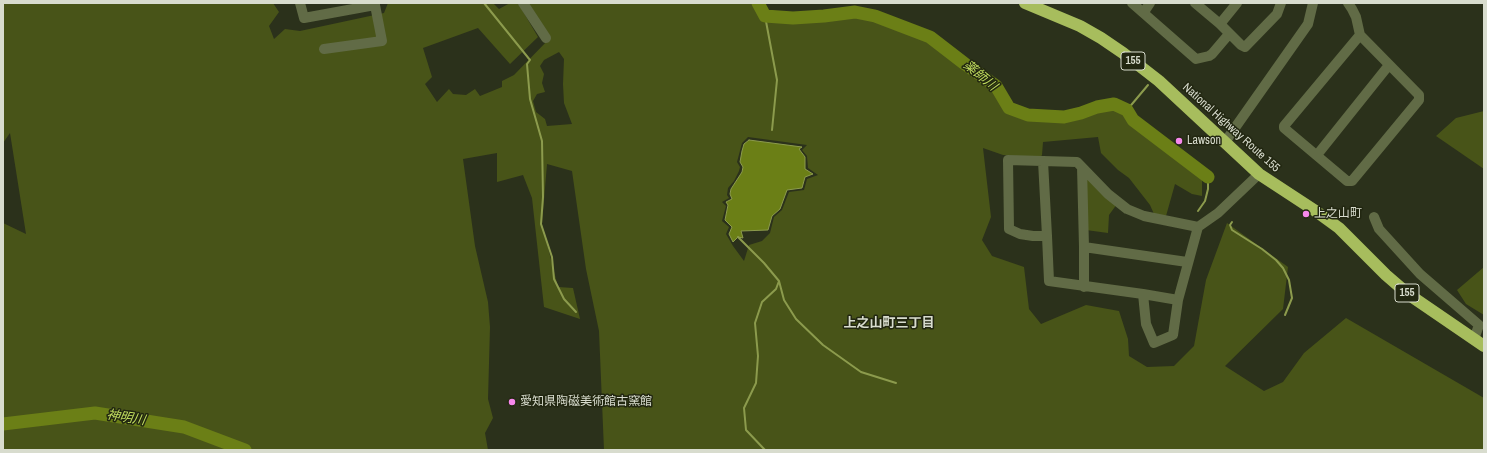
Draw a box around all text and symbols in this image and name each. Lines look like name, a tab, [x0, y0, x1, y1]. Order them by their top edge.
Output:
road number: 155	[1121, 52, 1145, 70]
water label: 薬師川	[960, 57, 1000, 95]
street label: National Highway Route 155	[1179, 81, 1283, 175]
place label: Lawson	[1187, 134, 1221, 148]
marker: Lawson	[1174, 136, 1184, 146]
place label: 上之山町	[1314, 207, 1362, 221]
marker: 上之山町	[1301, 209, 1311, 219]
road number: 155	[1395, 284, 1419, 302]
district label: 上之山町三丁目	[844, 316, 934, 332]
place label: 愛知県陶磁美術館古窯館	[520, 395, 652, 409]
marker: 愛知県陶磁美術館古窯館	[507, 397, 517, 407]
water label: 神明川	[106, 407, 146, 429]

